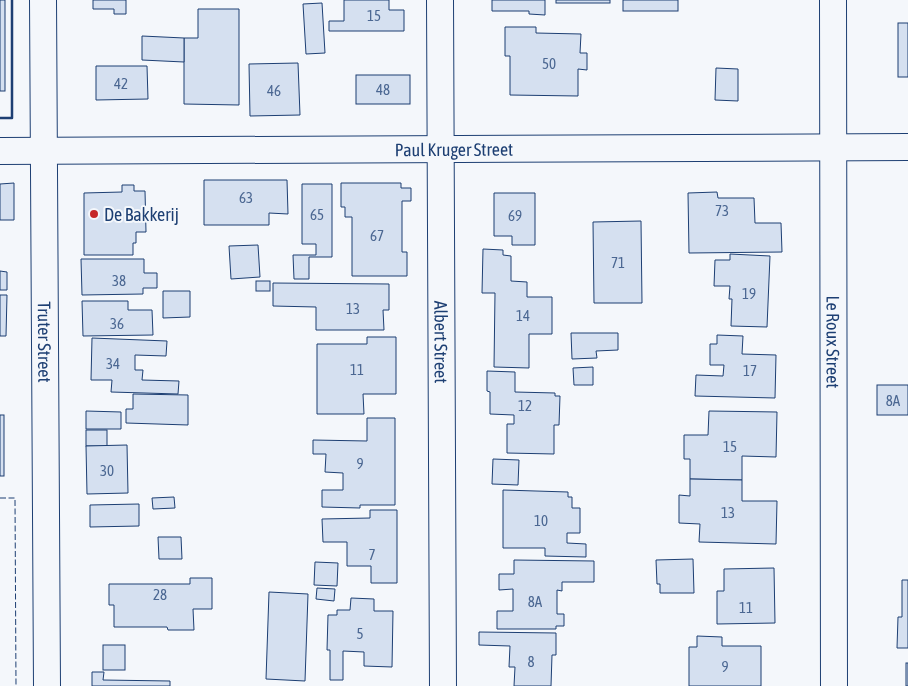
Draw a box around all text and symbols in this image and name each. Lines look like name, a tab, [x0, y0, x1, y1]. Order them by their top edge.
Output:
house number: 15	[367, 7, 381, 24]
house number: 50	[542, 55, 556, 72]
house number: 42	[114, 75, 128, 92]
house number: 48	[376, 81, 390, 98]
house number: 46	[267, 82, 281, 99]
street label: Paul Kruger Street	[395, 138, 513, 160]
house number: 63	[239, 189, 253, 206]
house number: 73	[715, 202, 729, 219]
place label: De Bakkerij	[104, 204, 179, 225]
house number: 65	[310, 206, 324, 223]
house number: 69	[508, 207, 522, 224]
marker: De Bakkerij	[88, 208, 100, 220]
house number: 67	[370, 227, 384, 244]
house number: 71	[611, 254, 625, 271]
house number: 38	[112, 272, 126, 289]
house number: 19	[742, 285, 756, 302]
street label: Le Roux Street	[823, 295, 844, 389]
house number: 13	[346, 300, 360, 317]
street label: Truter Street	[34, 301, 56, 383]
street label: Albert Street	[431, 301, 452, 383]
house number: 14	[516, 307, 530, 324]
house number: 36	[110, 315, 124, 332]
house number: 34	[106, 355, 120, 372]
house number: 11	[350, 361, 364, 378]
house number: 17	[743, 362, 757, 379]
house number: 8A	[886, 392, 901, 409]
house number: 12	[518, 397, 532, 414]
house number: 15	[723, 438, 737, 455]
house number: 9	[356, 455, 364, 472]
house number: 30	[100, 462, 114, 479]
house number: 13	[721, 504, 735, 521]
house number: 10	[534, 512, 548, 529]
house number: 7	[368, 546, 376, 563]
house number: 28	[153, 586, 167, 603]
house number: 8A	[528, 593, 543, 610]
house number: 11	[739, 599, 753, 616]
house number: 5	[356, 625, 364, 642]
house number: 8	[527, 653, 535, 670]
house number: 9	[721, 658, 729, 675]

